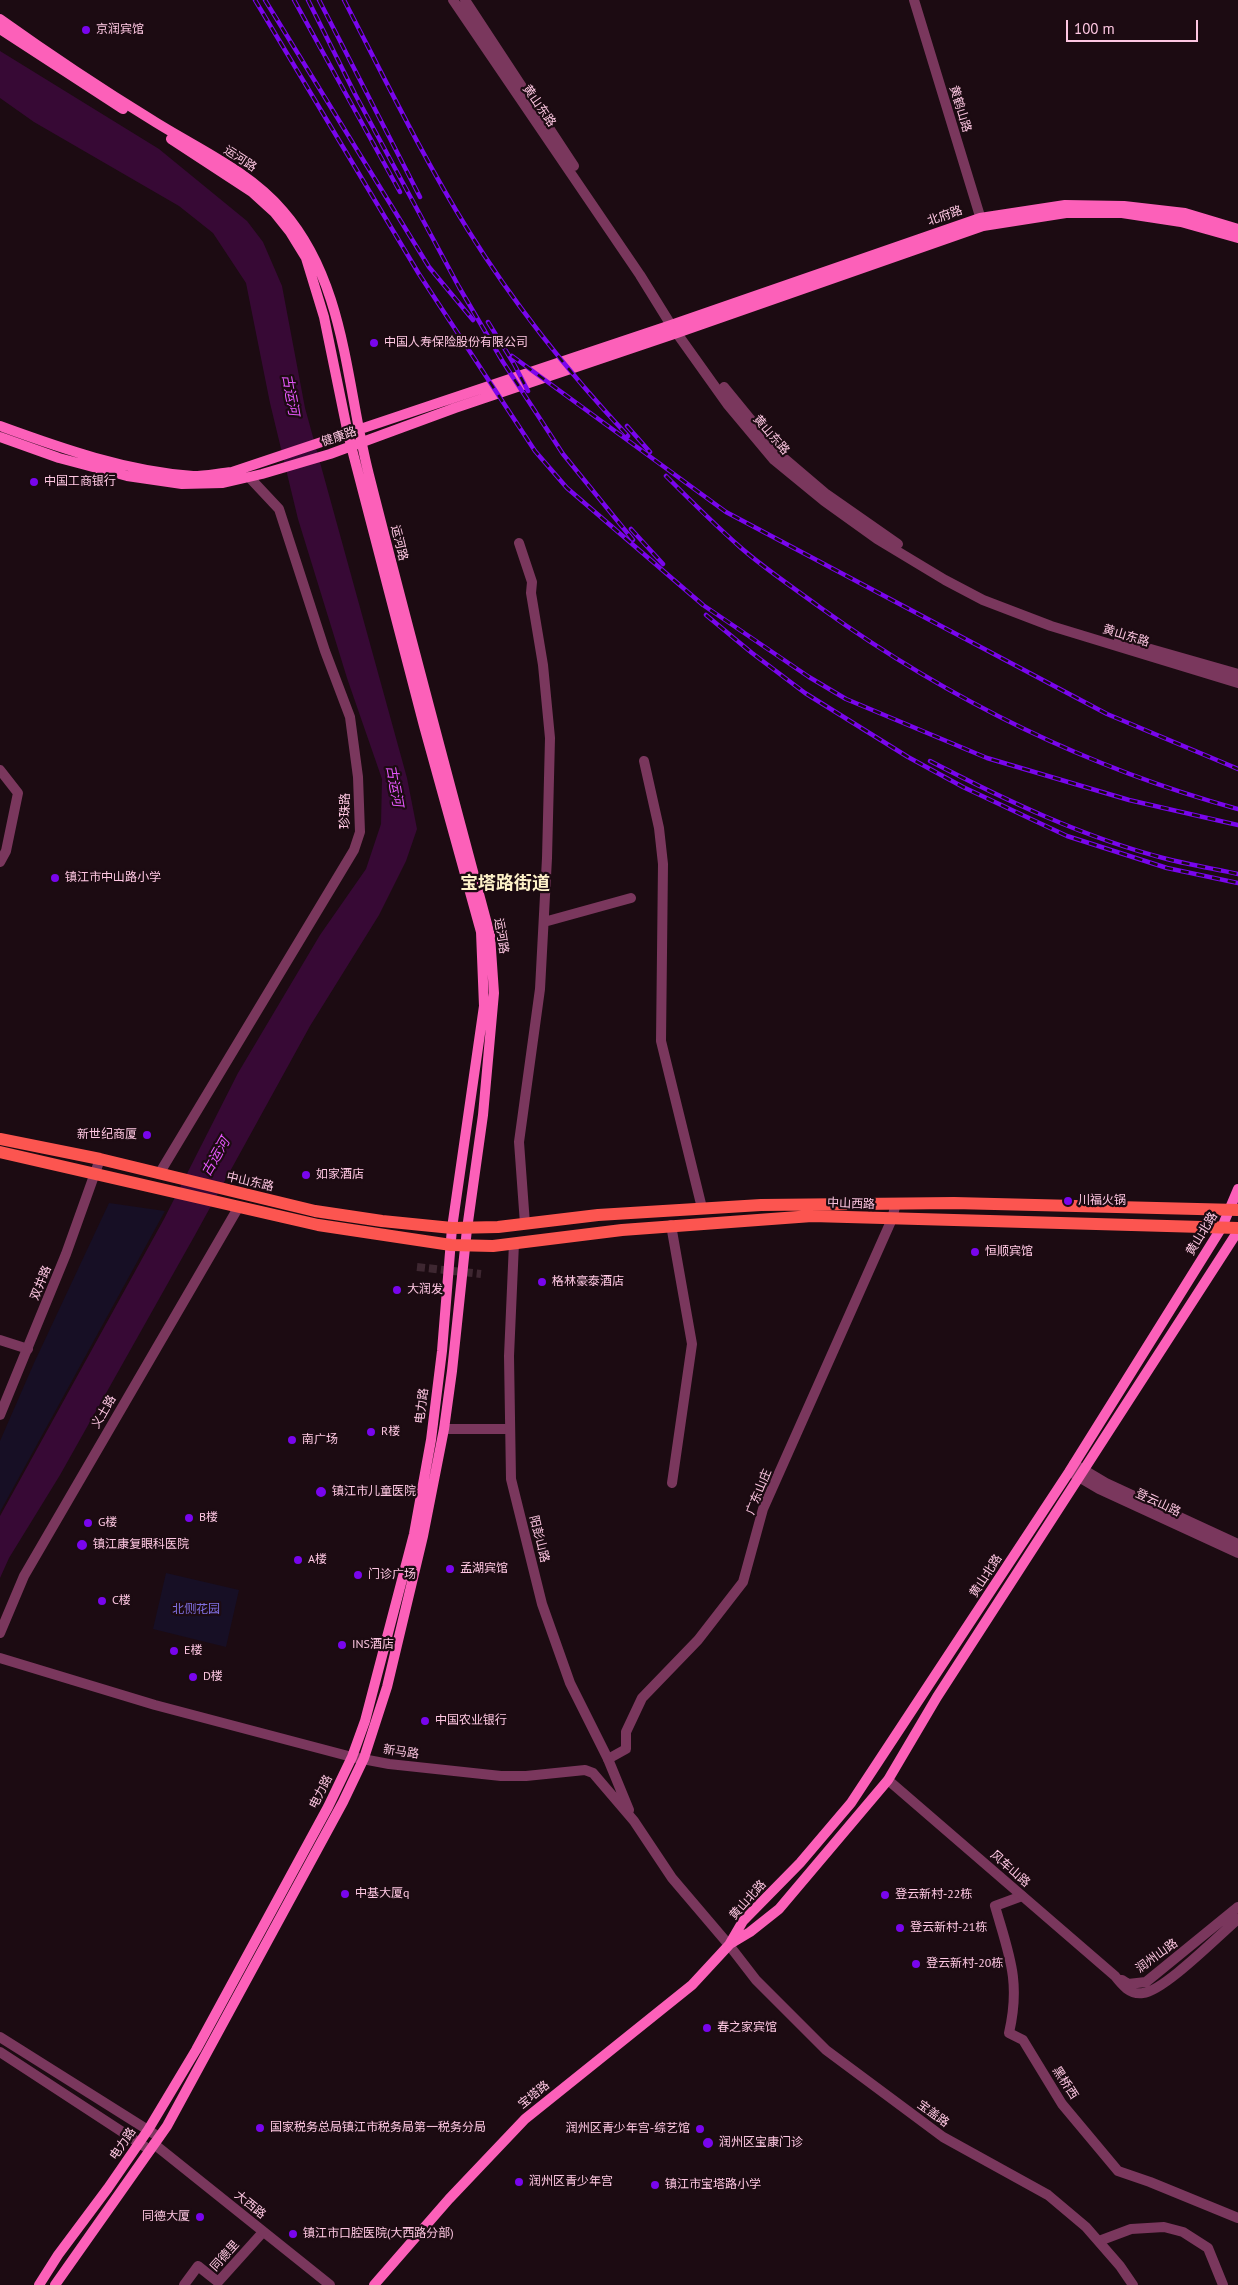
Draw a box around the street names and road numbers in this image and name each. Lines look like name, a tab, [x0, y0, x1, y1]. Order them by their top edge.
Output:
street label: 黄山东路	[519, 82, 559, 130]
street label: 黄鹤山路	[946, 84, 974, 134]
street label: 运河路	[221, 143, 259, 175]
street label: 北府路	[926, 203, 964, 229]
street label: 黄山东路	[750, 412, 792, 458]
street label: 健康路	[320, 424, 358, 450]
street label: 运河路	[388, 524, 410, 562]
street label: 黄山东路	[1101, 622, 1151, 650]
street label: 珍珠路	[339, 793, 353, 829]
street label: 运河路	[491, 917, 511, 955]
street label: 中山东路	[225, 1170, 275, 1194]
street label: 中山西路	[827, 1196, 875, 1212]
street label: 黄山北路	[1183, 1210, 1221, 1258]
street label: 双井路	[28, 1264, 54, 1302]
street label: 电力路	[413, 1387, 431, 1425]
street label: 义土路	[89, 1393, 119, 1431]
street label: 广东山庄	[743, 1467, 775, 1517]
street label: 登云山路	[1133, 1486, 1183, 1520]
street label: 阳彭山路	[526, 1514, 552, 1564]
street label: 黄山北路	[967, 1552, 1005, 1600]
street label: 新马路	[382, 1742, 420, 1762]
street label: 电力路	[306, 1773, 336, 1811]
street label: 风车山路	[987, 1848, 1033, 1890]
street label: 黄山北路	[727, 1877, 769, 1923]
street label: 润州山路	[1133, 1936, 1181, 1976]
street label: 黑桥西	[1049, 2064, 1081, 2102]
street label: 宝塔路	[515, 2078, 553, 2112]
street label: 宝盖路	[914, 2098, 952, 2130]
street label: 电力路	[107, 2125, 139, 2163]
street label: 大西路	[231, 2188, 269, 2222]
street label: 同德里	[208, 2238, 242, 2274]

